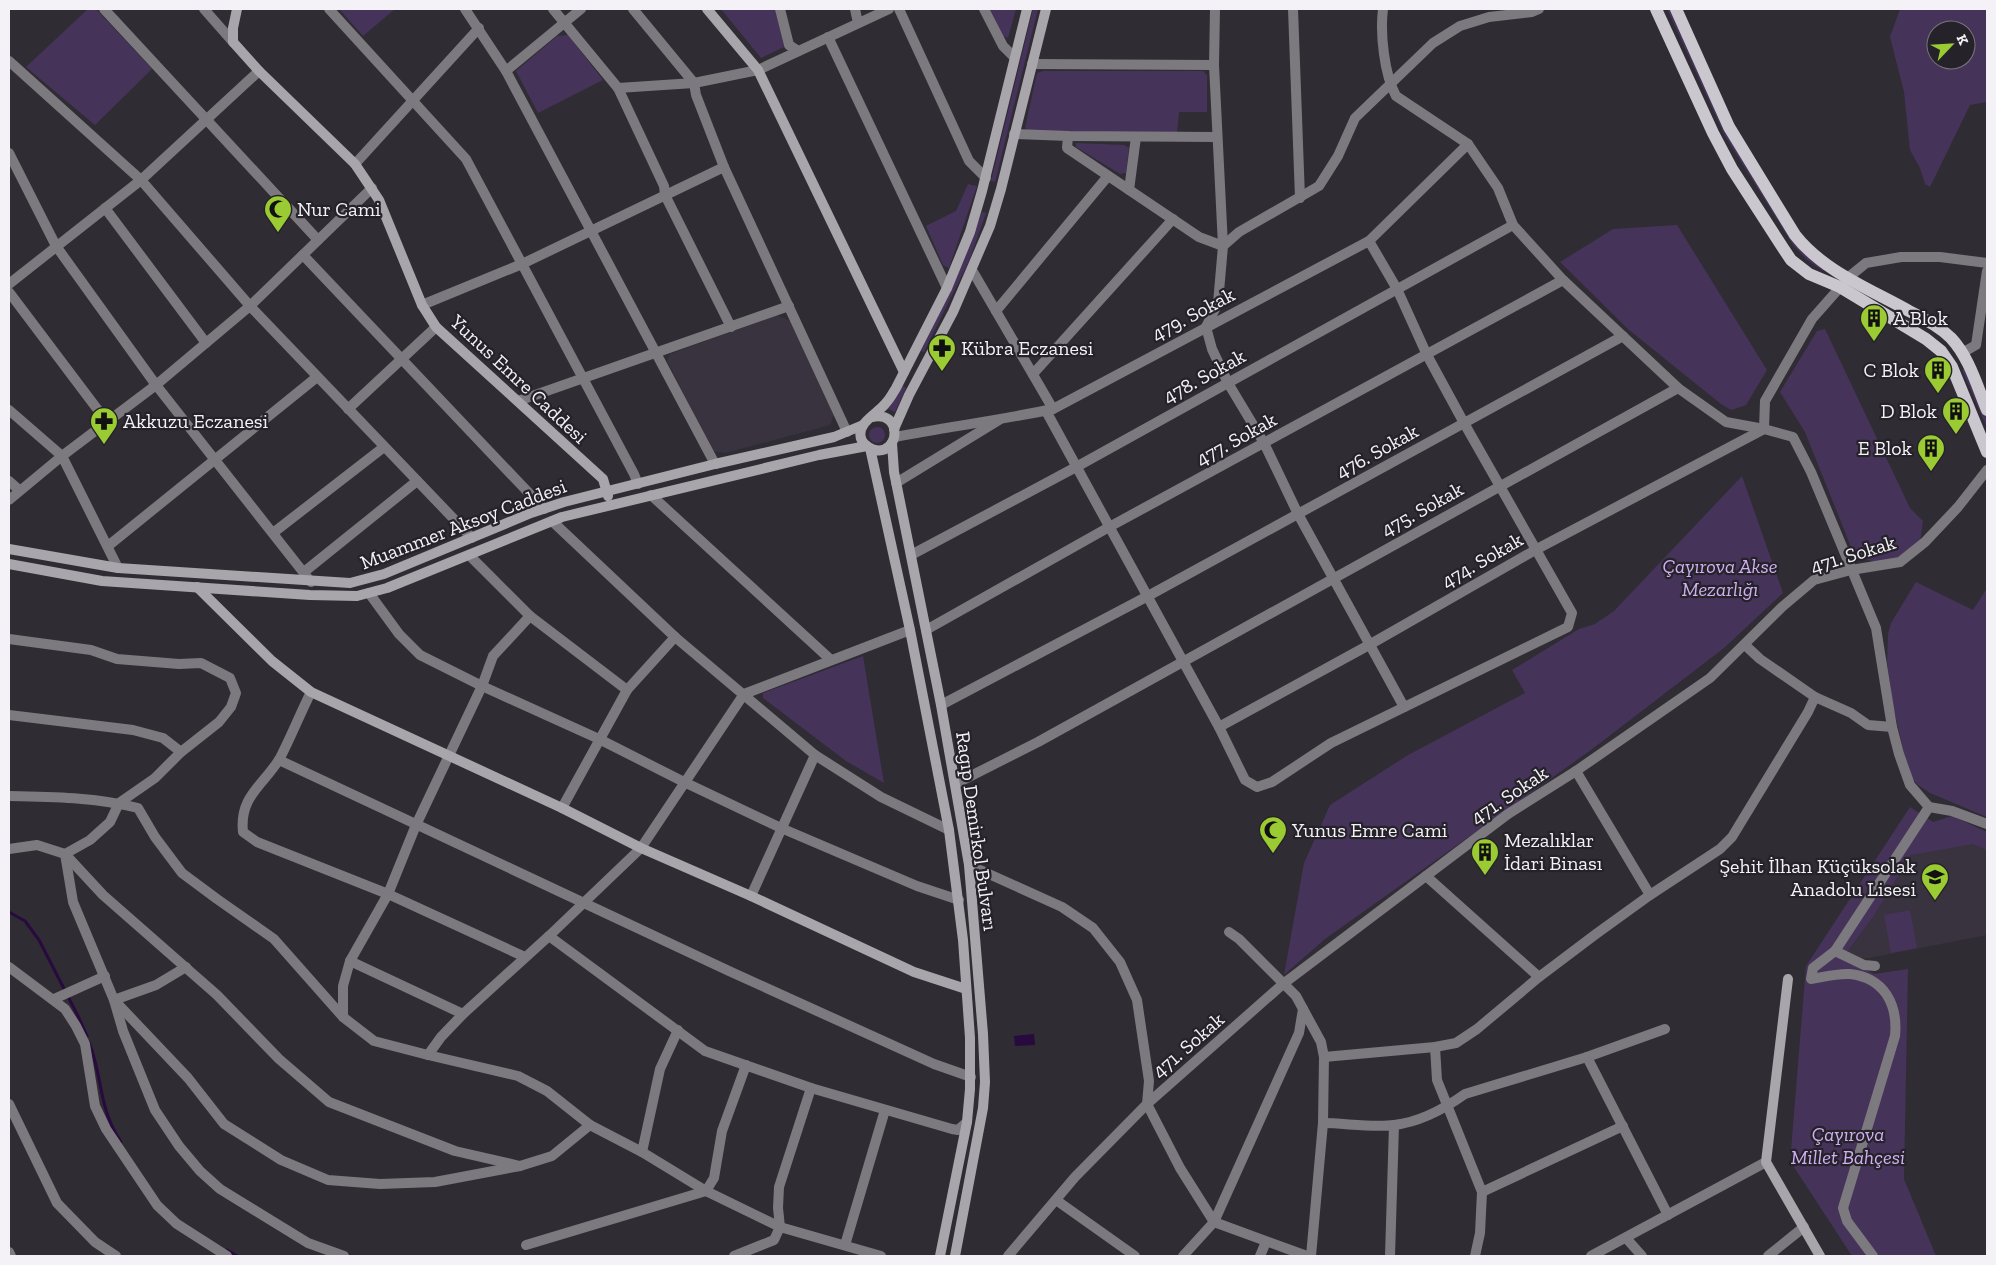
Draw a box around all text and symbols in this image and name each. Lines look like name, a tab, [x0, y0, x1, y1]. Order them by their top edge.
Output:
north arrow	[1926, 20, 1976, 70]
text: K	[1953, 32, 1972, 48]
mosque icon: Nur Cami	[263, 194, 293, 233]
place label: Nur Cami	[297, 197, 381, 221]
street label: 479. Sokak	[1147, 282, 1239, 346]
building icon: A Blok	[1859, 303, 1889, 342]
place label: A Blok	[1893, 306, 1948, 330]
street label: Yunus Emre Caddesi	[445, 309, 593, 449]
pharmacy icon: Kübra Eczanesi	[927, 333, 957, 372]
place label: Kübra Eczanesi	[961, 336, 1094, 360]
street label: 478. Sokak	[1159, 343, 1250, 408]
building icon: C Blok	[1923, 355, 1953, 394]
place label: C Blok	[1864, 358, 1920, 382]
building icon: D Blok	[1941, 396, 1971, 435]
place label: D Blok	[1880, 399, 1938, 423]
pharmacy icon: Akkuzu Eczanesi	[89, 406, 119, 445]
street label: 477. Sokak	[1191, 407, 1281, 471]
place label: Akkuzu Eczanesi	[123, 409, 269, 433]
street label: 476. Sokak	[1332, 418, 1423, 483]
building icon: E Blok	[1916, 433, 1946, 472]
place label: E Blok	[1858, 436, 1913, 460]
street label: Muammer Aksoy Caddesi	[357, 473, 570, 574]
street label: 475. Sokak	[1377, 476, 1468, 541]
street label: 474. Sokak	[1437, 527, 1528, 593]
street label: 471. Sokak	[1808, 530, 1899, 578]
park label: Çayırova Akse Mezarlığı	[1662, 554, 1778, 601]
street label: Ragıp Demirkol Bulvarı	[951, 730, 1003, 933]
street label: 471. Sokak	[1466, 760, 1553, 829]
mosque icon: Yunus Emre Cami	[1258, 815, 1288, 854]
place label: Yunus Emre Cami	[1291, 818, 1448, 842]
place label: Mezalıklar İdari Binası	[1504, 828, 1603, 875]
building icon: Mezalıklar İdari Binası	[1470, 837, 1500, 876]
place label: Şehit İlhan Küçüksolak Anadolu Lisesi	[1719, 854, 1917, 901]
school or university icon: Şehit İlhan Küçüksolak Anadolu Lisesi	[1920, 862, 1950, 901]
street label: 471. Sokak	[1147, 1007, 1229, 1083]
park label: Çayırova Millet Bahçesi	[1791, 1122, 1905, 1169]

